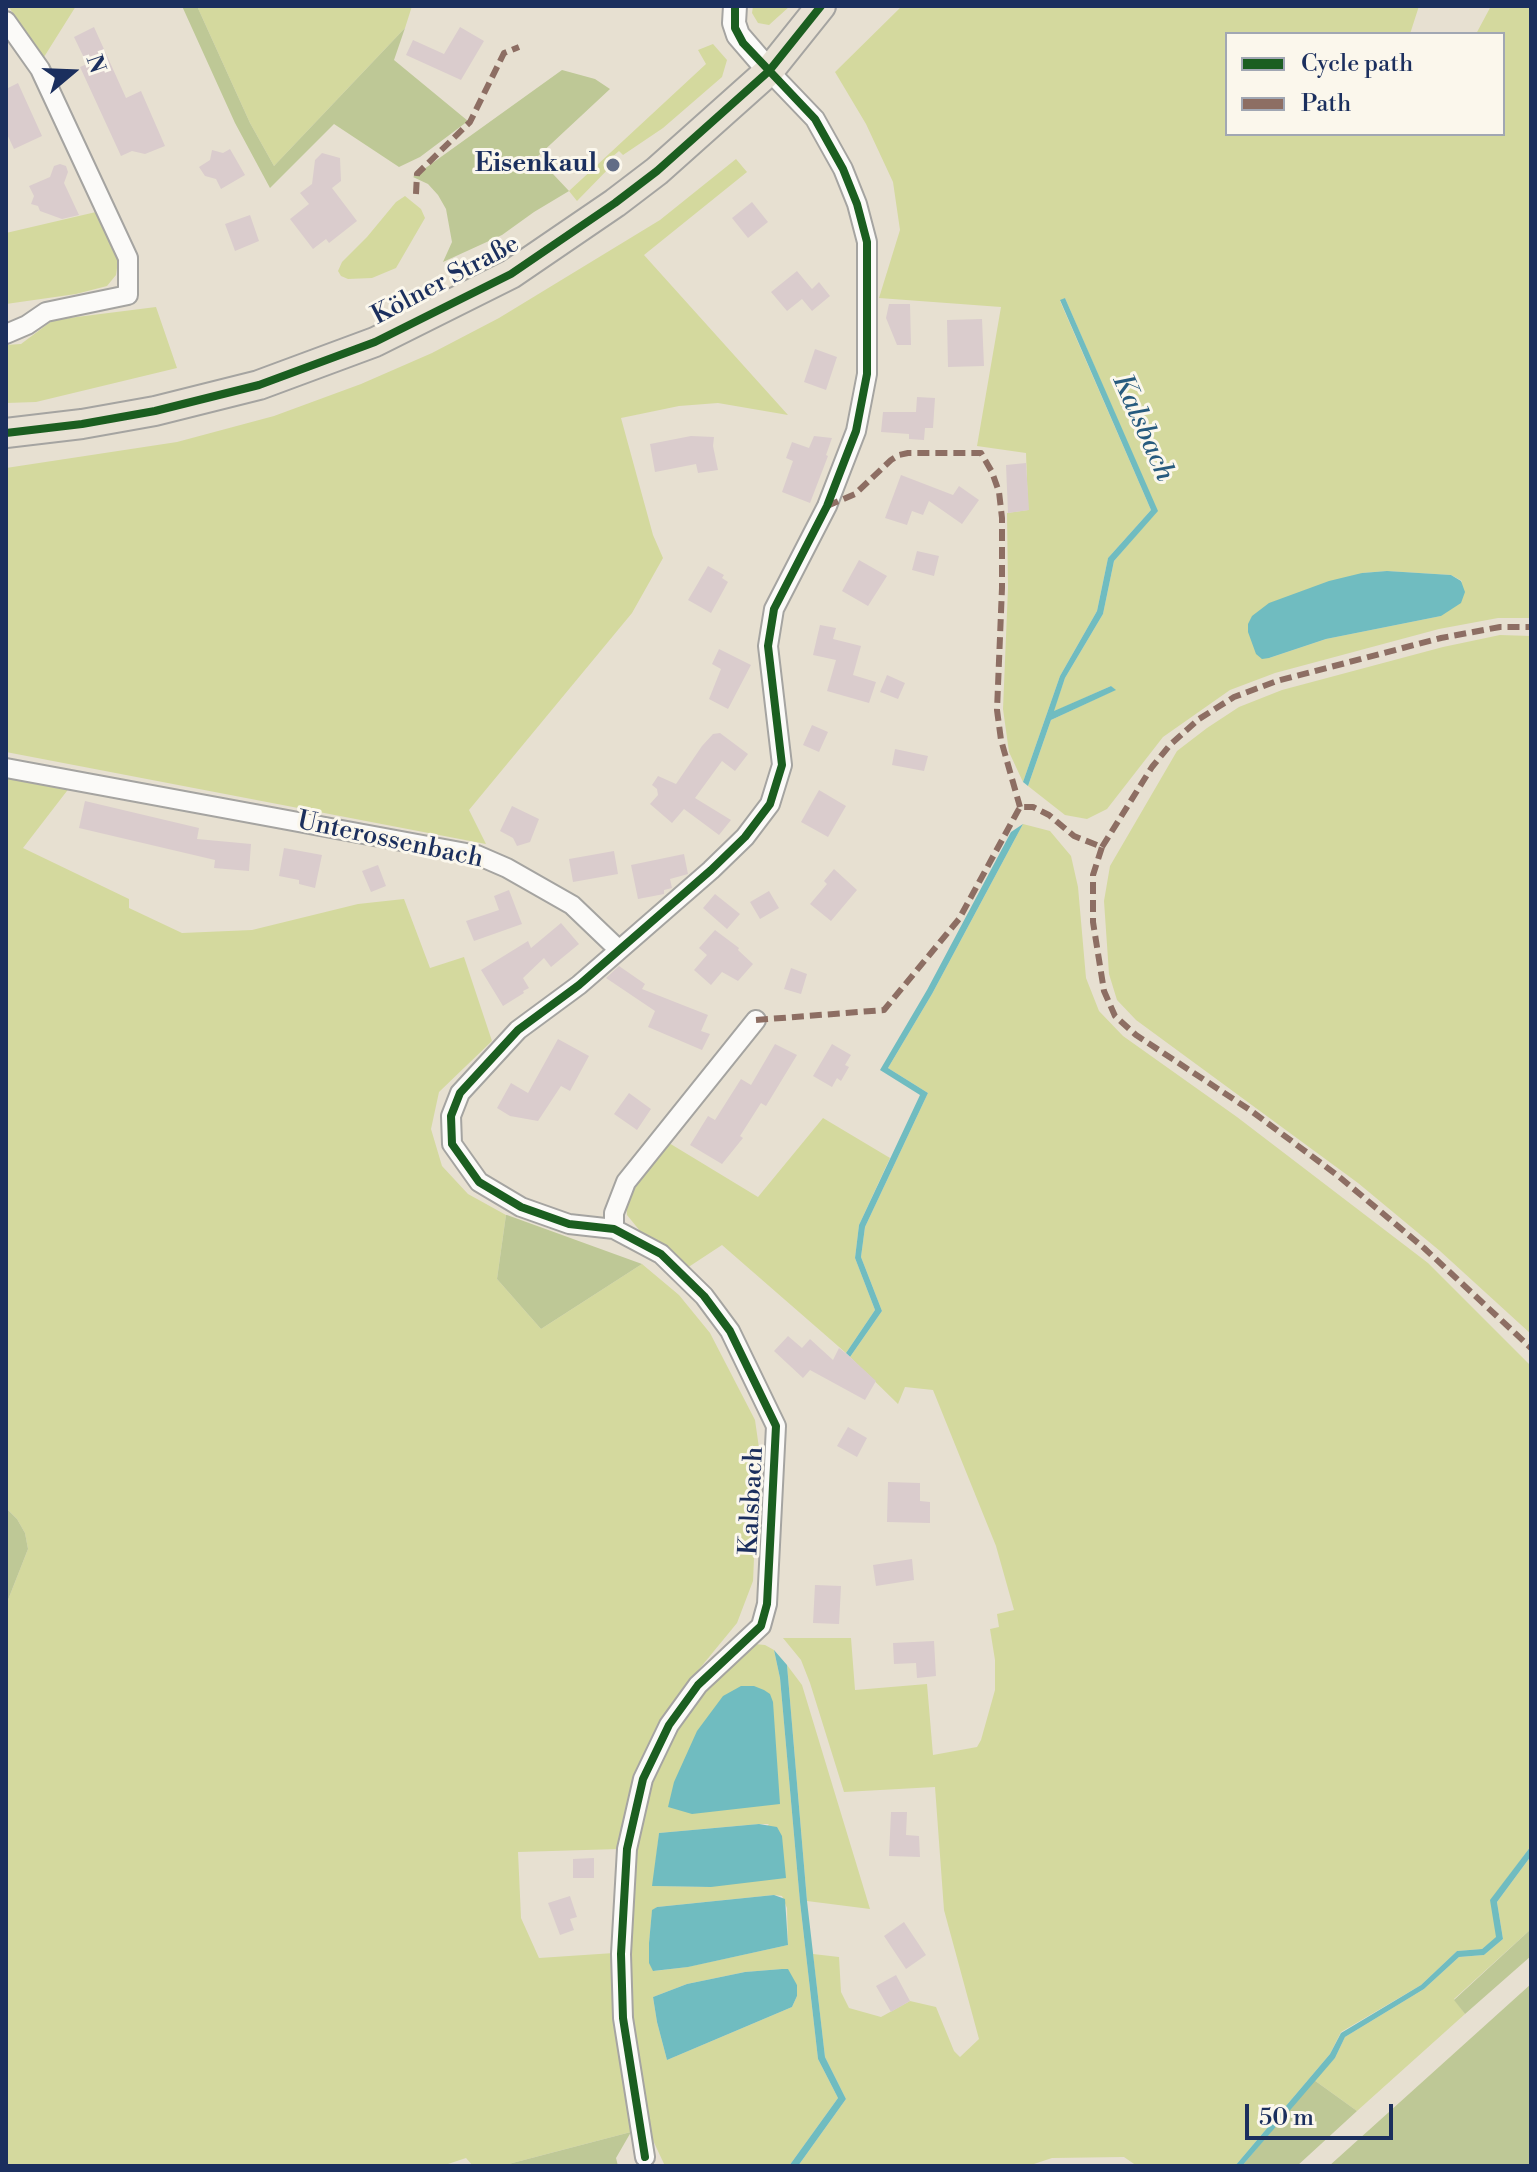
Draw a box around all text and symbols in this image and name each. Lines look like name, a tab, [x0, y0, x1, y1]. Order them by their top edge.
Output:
north arrow	[32, 32, 112, 112]
legend	[1225, 32, 1505, 136]
text: Cycle path	[1301, 49, 1413, 79]
text: N	[80, 51, 111, 77]
text: Path	[1301, 89, 1351, 119]
place label: Eisenkaul	[475, 149, 597, 181]
marker: Eisenkaul	[604, 156, 622, 174]
street label: Kölner Straße	[367, 229, 525, 333]
water label: Kalsbach	[1104, 369, 1180, 487]
street label: Unterossenbach	[294, 806, 486, 876]
street label: Kalsbach	[735, 1446, 771, 1556]
scale bar	[1249, 2088, 1397, 2138]
text: 50 m	[1259, 2103, 1314, 2133]

